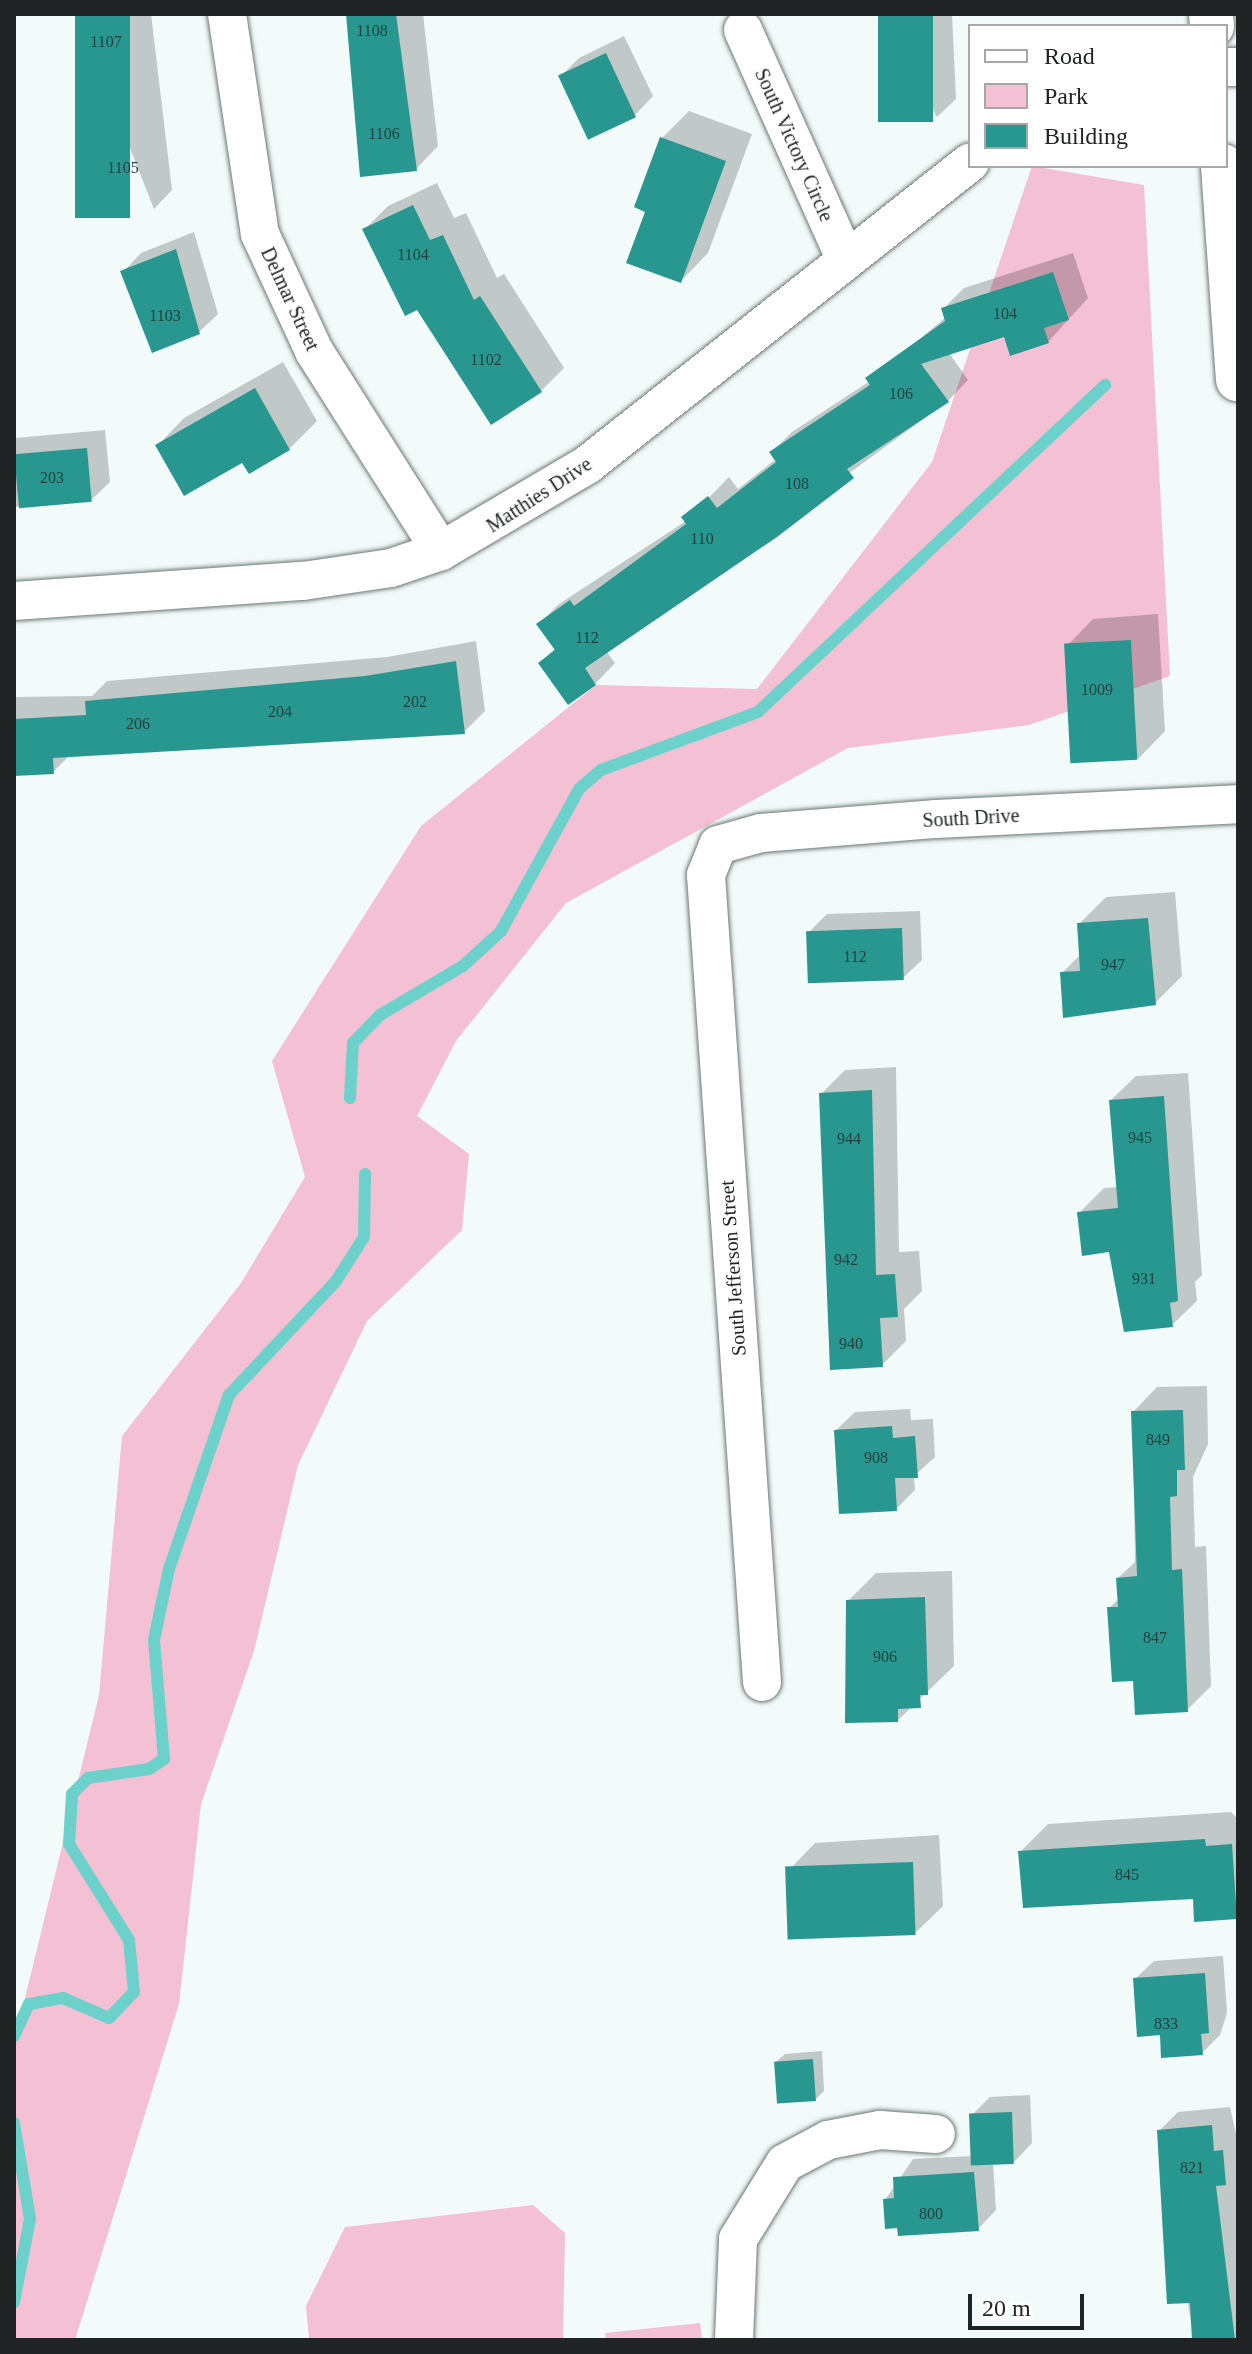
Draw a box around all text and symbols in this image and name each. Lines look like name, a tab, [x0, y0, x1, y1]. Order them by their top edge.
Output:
house number: 1108	[356, 21, 388, 41]
legend	[968, 24, 1228, 168]
house number: 1107	[90, 32, 122, 52]
text: Road	[1044, 43, 1095, 69]
street label: South Victory Circle	[749, 65, 839, 225]
text: Park	[1044, 83, 1088, 109]
text: Building	[1044, 123, 1128, 149]
house number: 1106	[368, 124, 400, 144]
house number: 1105	[107, 158, 139, 178]
street label: Delmar Street	[256, 243, 324, 355]
house number: 1104	[397, 245, 429, 265]
house number: 104	[993, 304, 1017, 324]
house number: 1103	[149, 306, 181, 326]
house number: 1102	[470, 350, 502, 370]
house number: 106	[889, 384, 913, 404]
street label: Matthies Drive	[482, 452, 596, 538]
house number: 203	[40, 468, 64, 488]
house number: 108	[785, 474, 809, 494]
house number: 110	[690, 529, 714, 549]
house number: 112	[575, 628, 599, 648]
house number: 1009	[1081, 680, 1113, 700]
house number: 202	[403, 692, 427, 712]
house number: 204	[268, 702, 292, 722]
house number: 206	[126, 714, 150, 734]
street label: South Drive	[922, 803, 1020, 833]
house number: 112	[843, 947, 867, 967]
house number: 947	[1101, 955, 1125, 975]
house number: 945	[1128, 1128, 1152, 1148]
house number: 944	[837, 1129, 861, 1149]
street label: South Jefferson Street	[715, 1179, 751, 1357]
house number: 942	[834, 1250, 858, 1270]
house number: 931	[1132, 1269, 1156, 1289]
house number: 940	[839, 1334, 863, 1354]
house number: 849	[1146, 1430, 1170, 1450]
house number: 908	[864, 1448, 888, 1468]
house number: 847	[1143, 1628, 1167, 1648]
house number: 906	[873, 1647, 897, 1667]
house number: 845	[1115, 1865, 1139, 1885]
house number: 833	[1154, 2014, 1178, 2034]
house number: 821	[1180, 2158, 1204, 2178]
house number: 800	[919, 2204, 943, 2224]
scale bar	[972, 2278, 1088, 2328]
text: 20 m	[982, 2295, 1031, 2321]

